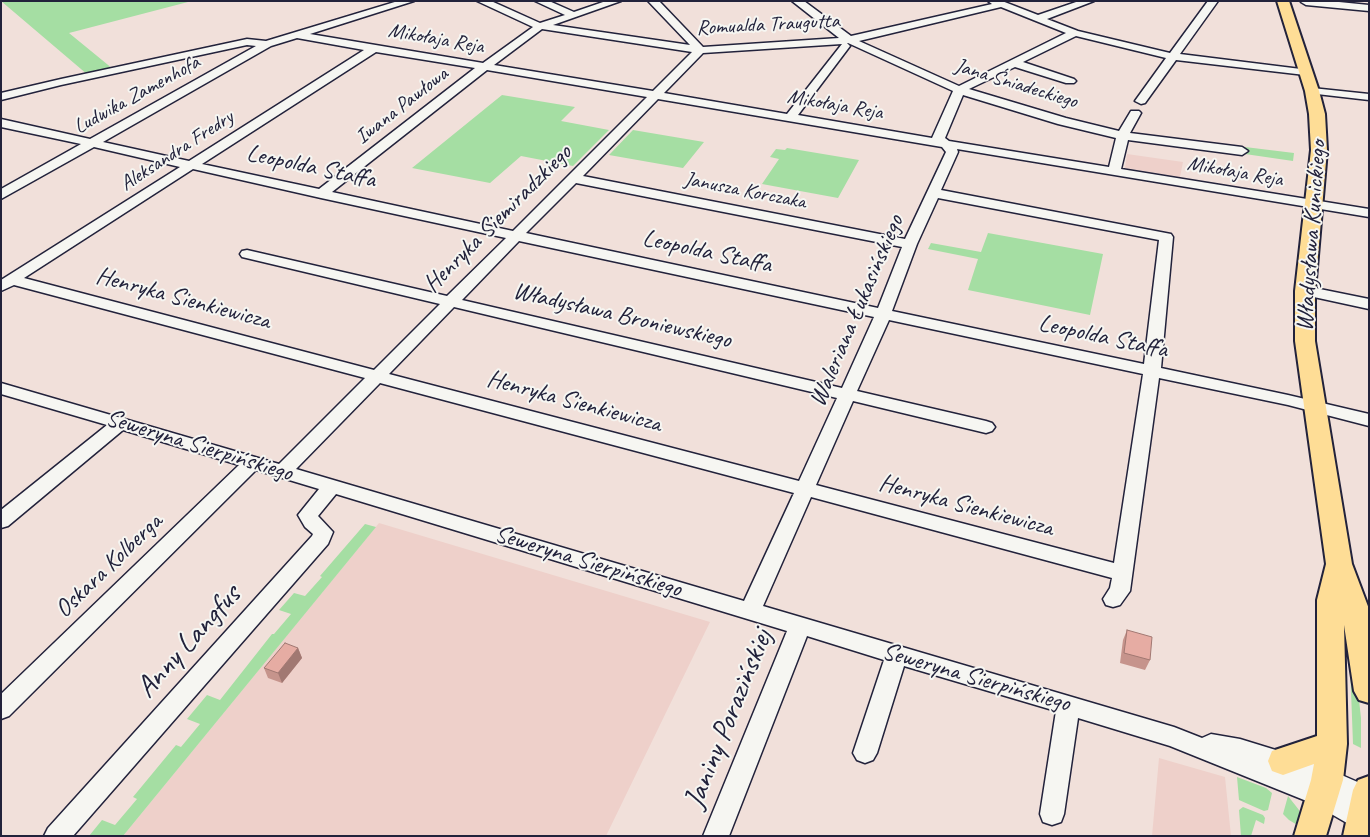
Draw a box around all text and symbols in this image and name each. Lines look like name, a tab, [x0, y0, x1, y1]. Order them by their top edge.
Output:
street label: Romualda Traugutta	[696, 9, 840, 41]
street label: Mikołaja Reja	[386, 18, 486, 60]
street label: Ludwika Zamenhofa	[70, 50, 204, 140]
street label: Jana Śniadeckiego	[952, 53, 1080, 115]
street label: Iwana Pawłowa	[351, 62, 453, 150]
street label: Mikołaja Reja	[785, 84, 885, 126]
street label: Aleksandra Fredry	[116, 105, 238, 197]
street label: Leopolda Staffa	[244, 139, 378, 195]
street label: Henryka Siemiradzkiego	[418, 139, 578, 299]
street label: Władysława Kunickiego	[1290, 140, 1334, 332]
street label: Mikołaja Reja	[1185, 151, 1285, 193]
street label: Janusza Korczaka	[682, 167, 808, 215]
street label: Waleriana Łukasińskiego	[803, 211, 911, 411]
street label: Leopolda Staffa	[640, 224, 774, 280]
street label: Henryka Sienkiewicza	[92, 261, 274, 337]
street label: Władysława Broniewskiego	[510, 276, 734, 356]
street label: Leopolda Staffa	[1036, 309, 1170, 365]
street label: Henryka Sienkiewicza	[483, 364, 665, 440]
street label: Seweryna Sierpińskiego	[102, 403, 296, 489]
street label: Henryka Sienkiewicza	[875, 468, 1057, 544]
street label: Oskara Kolberga	[49, 507, 169, 625]
street label: Seweryna Sierpińskiego	[491, 519, 685, 605]
street label: Anny Langfus	[129, 578, 249, 706]
street label: Janiny Porazińskiej	[677, 624, 781, 814]
street label: Seweryna Sierpińskiego	[879, 637, 1073, 719]

